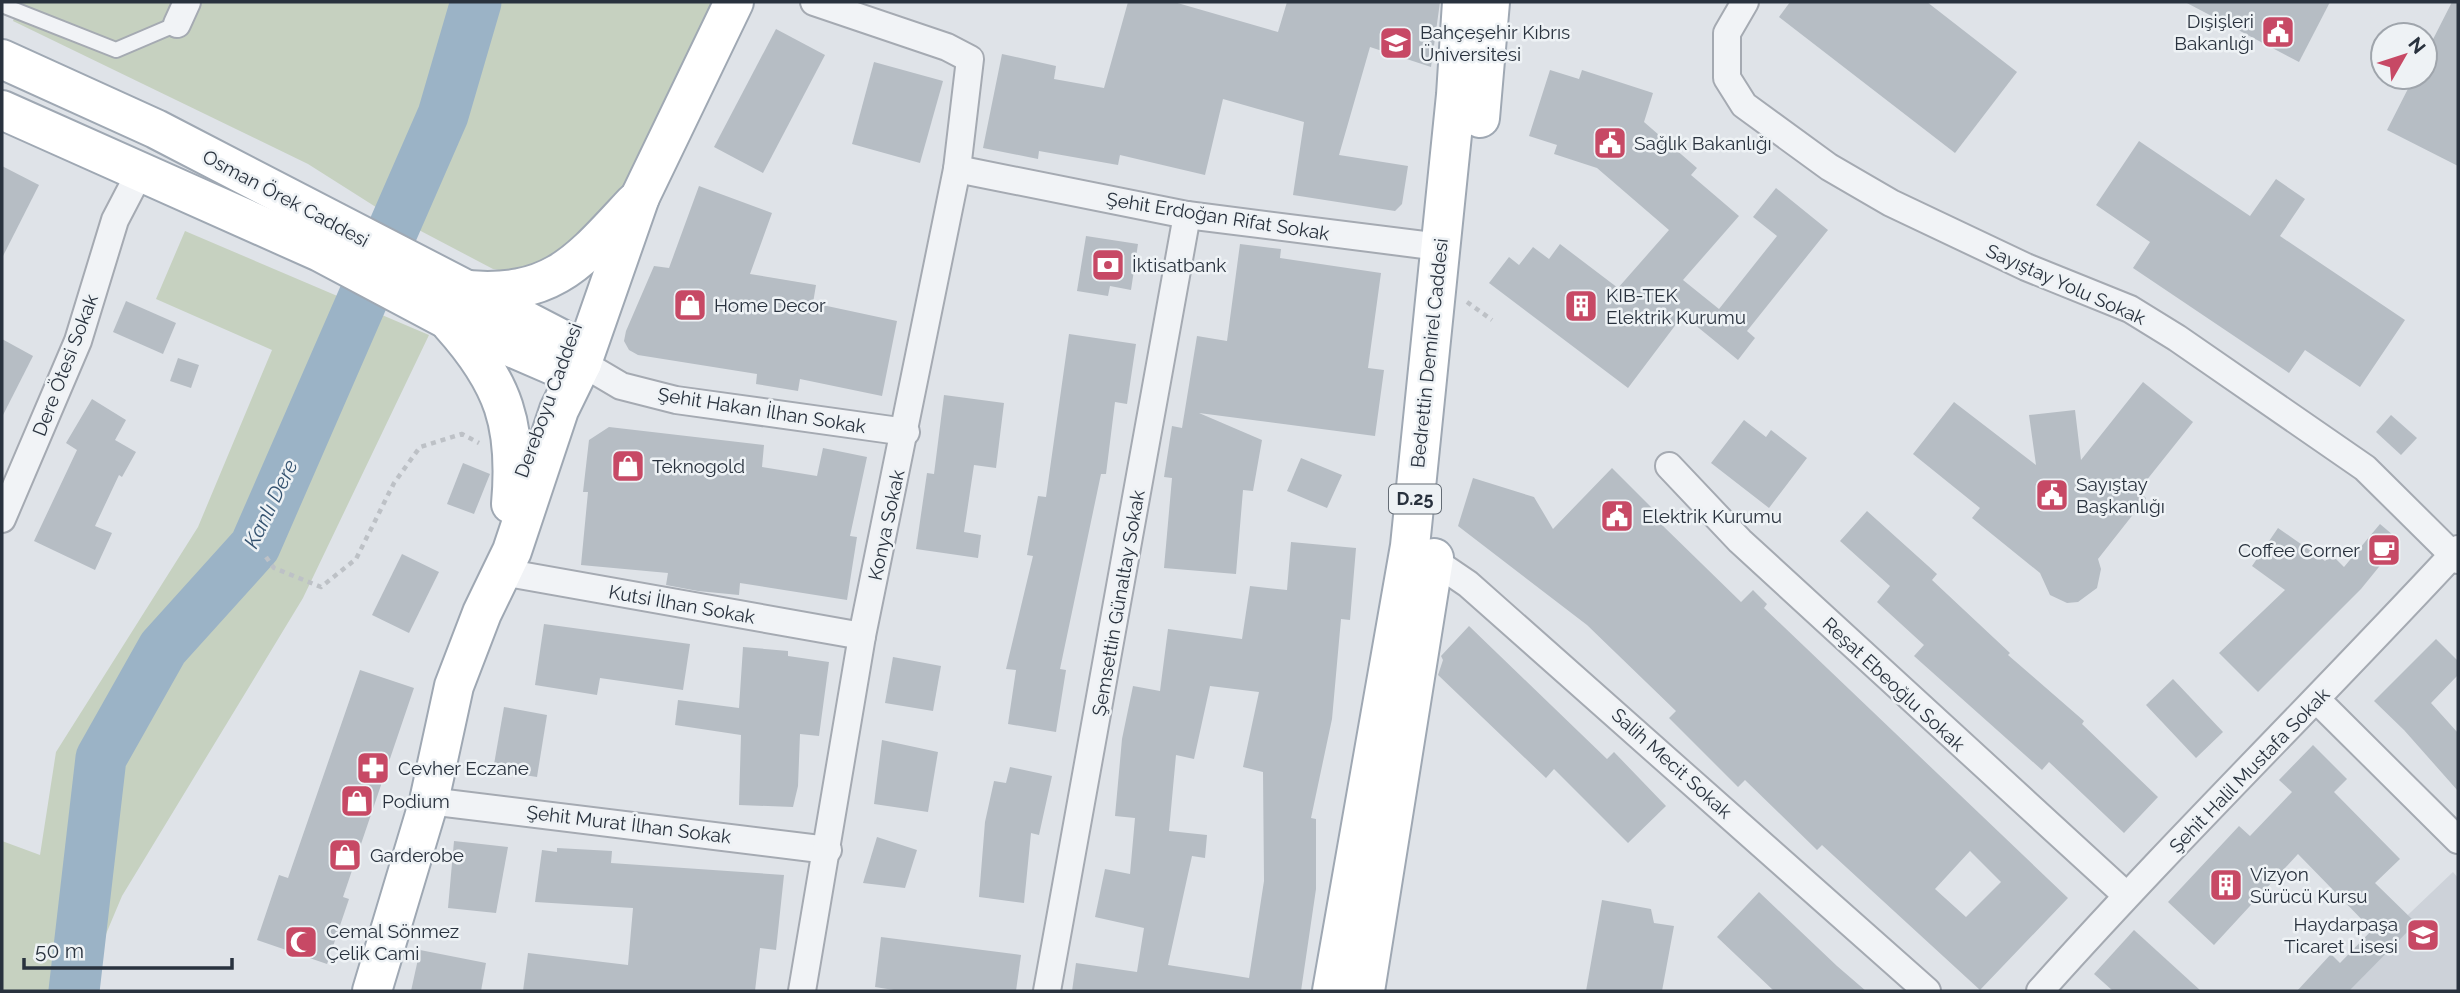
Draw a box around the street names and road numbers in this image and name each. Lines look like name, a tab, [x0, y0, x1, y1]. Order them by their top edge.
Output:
street label: Osman Örek Caddesi	[199, 145, 373, 251]
street label: Şehit Erdoğan Rifat Sokak	[1105, 187, 1331, 245]
street label: Bedrettin Demirel Caddesi	[1406, 237, 1452, 469]
street label: Sayıştay Yolu Sokak	[1983, 239, 2149, 329]
street label: Dere Ötesi Sokak	[28, 291, 102, 439]
street label: Dereboyu Caddesi	[510, 320, 586, 480]
street label: Şehit Hakan İlhan Sokak	[656, 383, 868, 437]
street label: Konya Sokak	[864, 468, 908, 582]
road number: D.25	[1389, 485, 1441, 514]
street label: Şemsettin Günaltay Sokak	[1087, 488, 1149, 718]
street label: Kutsi İlhan Sokak	[607, 580, 757, 628]
street label: Reşat Ebeoğlu Sokak	[1818, 613, 1970, 755]
street label: Şehit Halil Mustafa Sokak	[2164, 683, 2334, 857]
street label: Salih Mecit Sokak	[1607, 703, 1737, 823]
street label: Şehit Murat İlhan Sokak	[526, 801, 732, 847]

